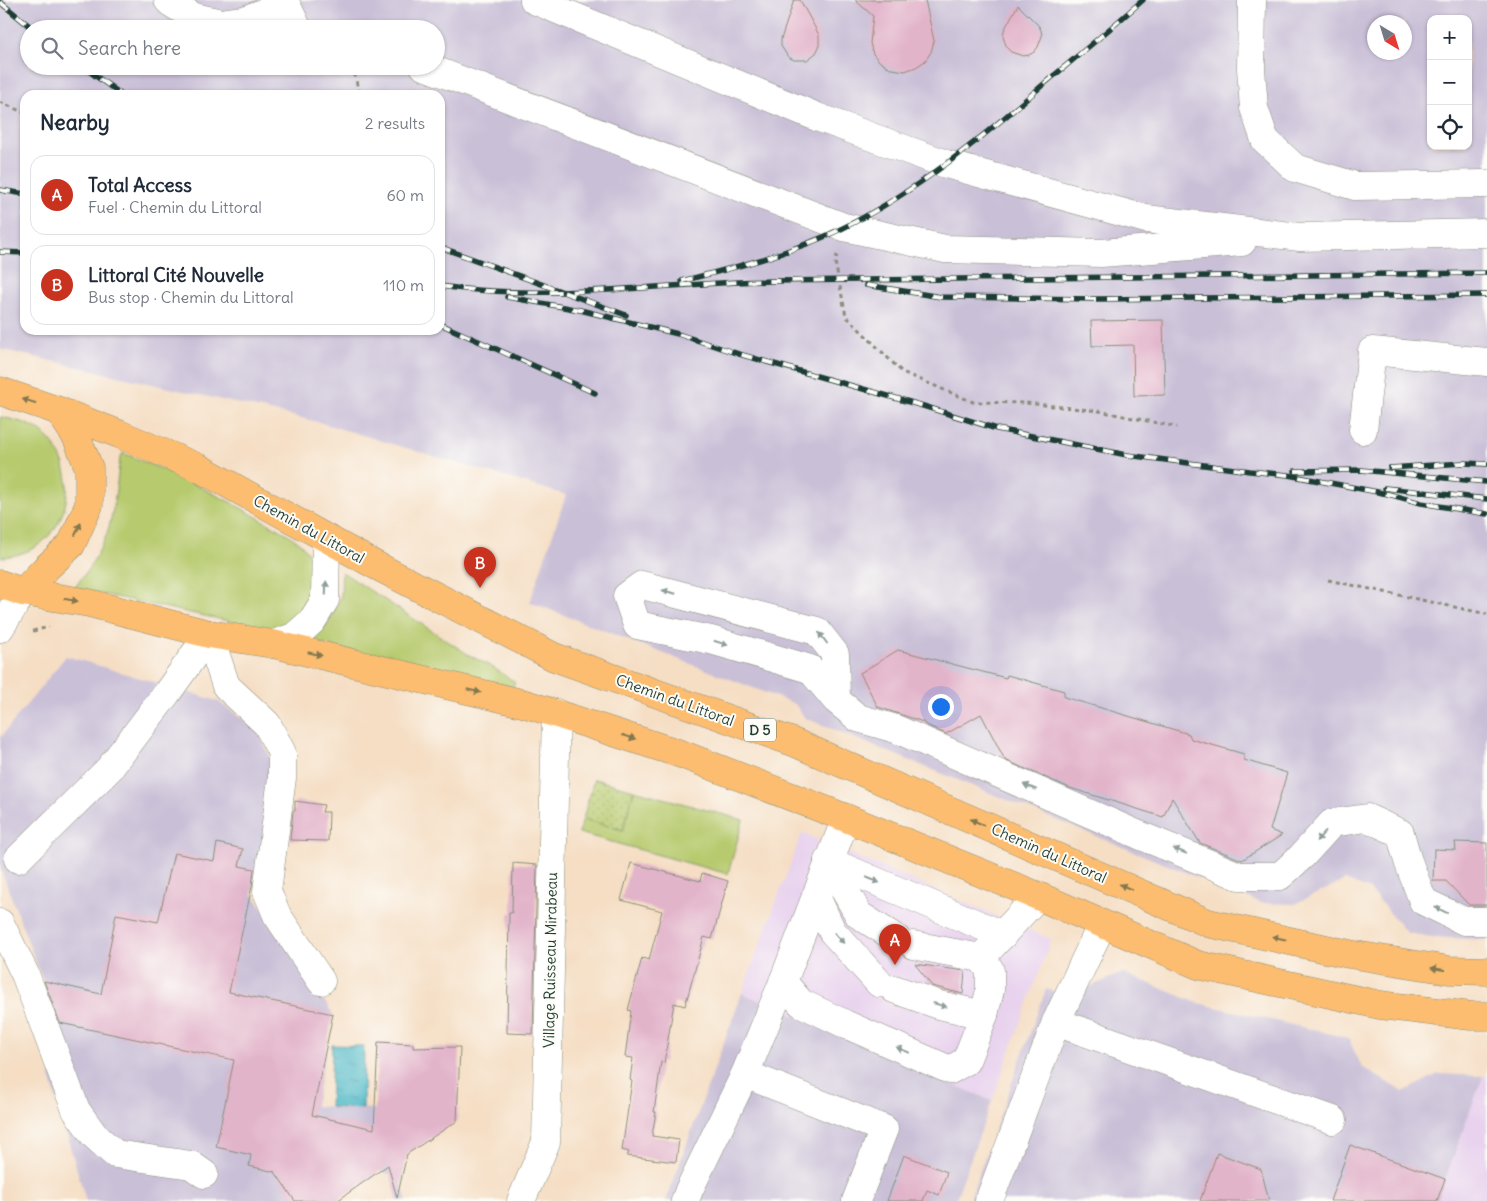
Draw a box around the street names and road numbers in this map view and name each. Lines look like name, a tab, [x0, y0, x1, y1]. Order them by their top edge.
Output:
street label: Chemin du Littoral	[250, 491, 368, 567]
street label: Chemin du Littoral	[613, 670, 737, 730]
road number: D 5	[744, 718, 776, 742]
street label: Chemin du Littoral	[988, 819, 1110, 887]
street label: Village Ruisseau Mirabeau	[539, 872, 561, 1048]

